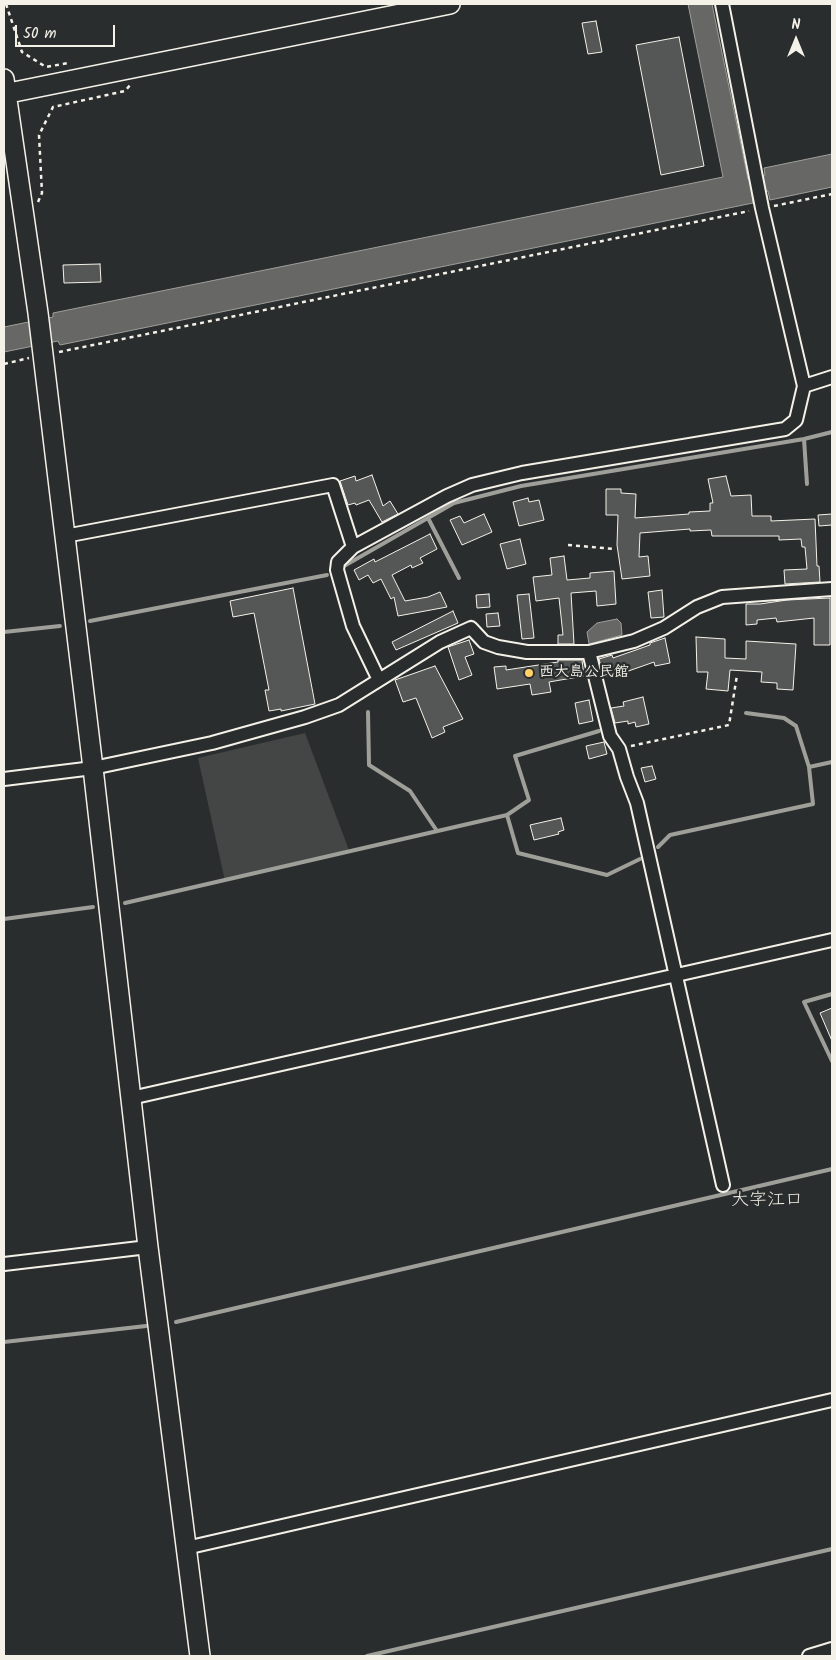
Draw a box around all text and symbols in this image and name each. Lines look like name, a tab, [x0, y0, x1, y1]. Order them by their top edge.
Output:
text: N	[792, 14, 800, 36]
scale bar	[18, 15, 118, 47]
north arrow	[771, 15, 821, 65]
text: 50 m	[23, 22, 57, 46]
place label: 西大島公民館	[539, 664, 629, 682]
marker: 西大島公民館	[523, 667, 535, 679]
district label: 大字江口	[731, 1191, 803, 1213]

